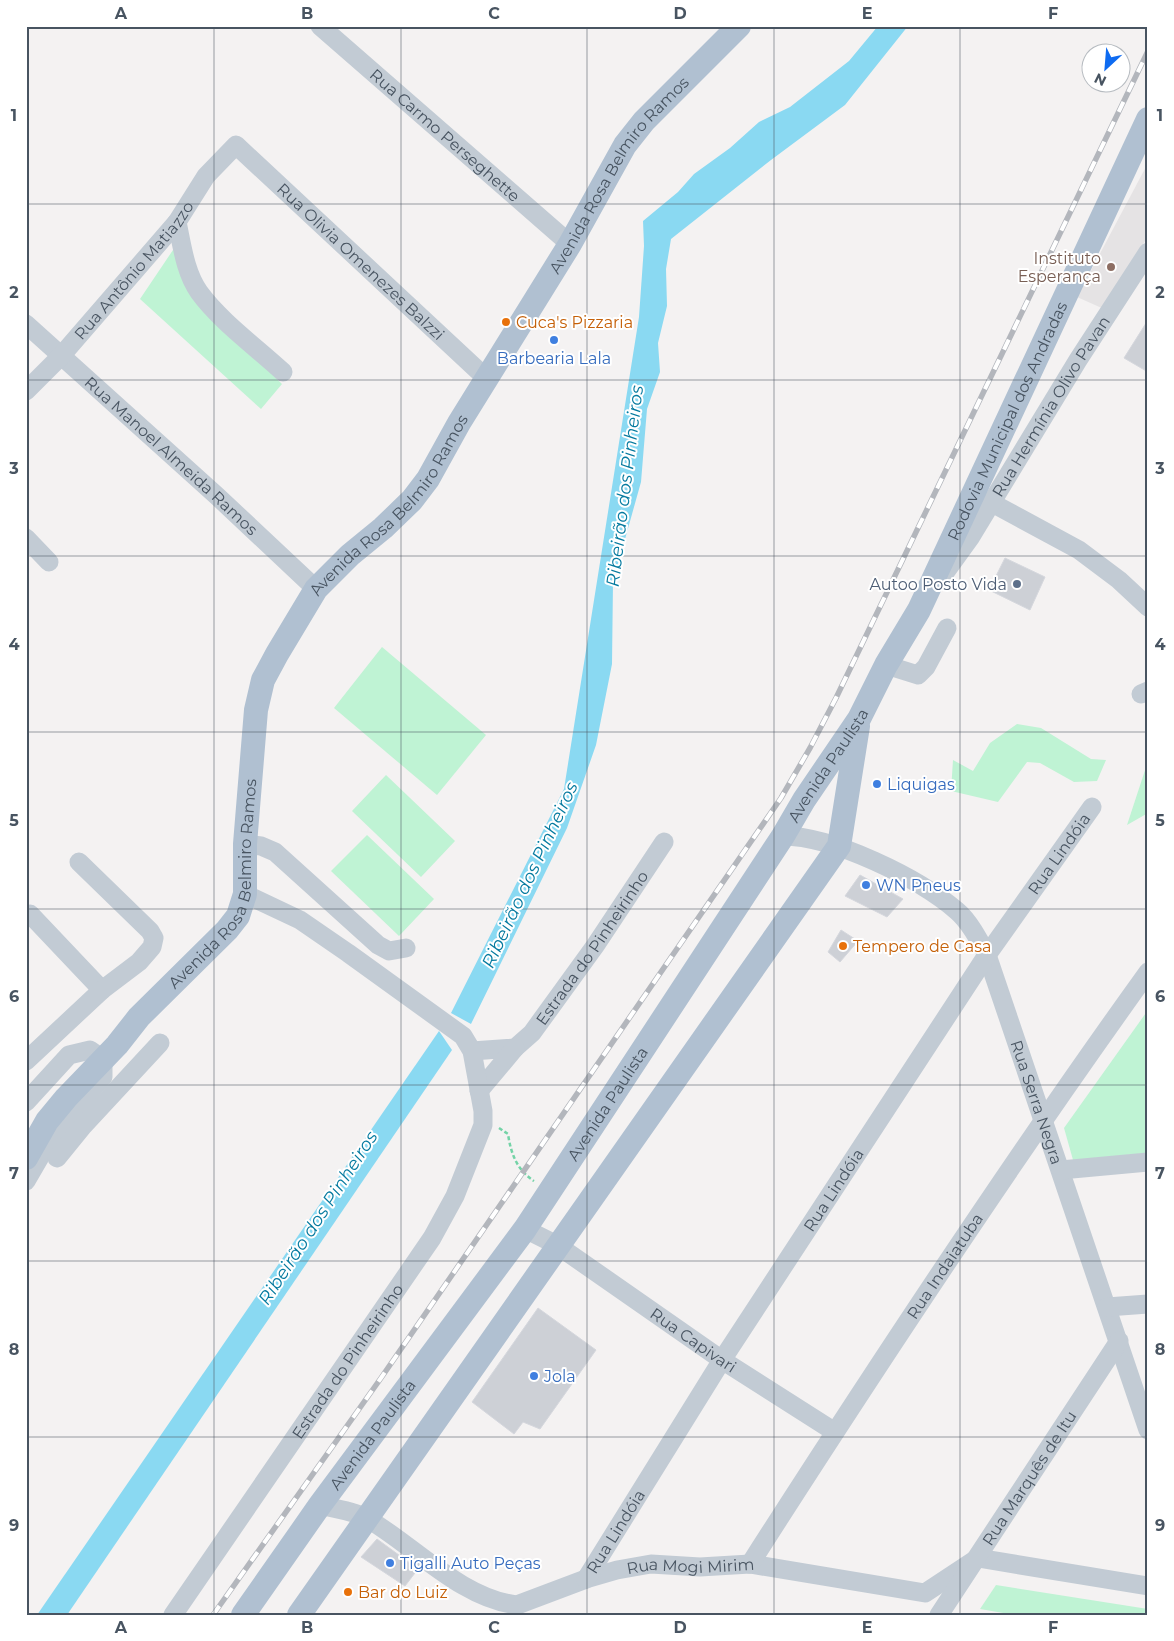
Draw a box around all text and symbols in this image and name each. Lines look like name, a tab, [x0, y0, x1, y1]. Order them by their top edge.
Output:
text: A	[114, 4, 128, 23]
text: B	[301, 4, 313, 23]
text: C	[488, 4, 500, 23]
text: D	[673, 4, 687, 23]
text: E	[862, 4, 872, 23]
text: F	[1048, 4, 1058, 23]
north arrow	[1082, 42, 1132, 92]
street label: Rua Carmo Perseghette	[366, 65, 524, 206]
text: N	[1091, 69, 1109, 90]
street label: Avenida Rosa Belmiro Ramos	[545, 73, 693, 277]
text: 1	[11, 106, 17, 125]
text: 1	[1157, 106, 1163, 125]
street label: Rua Olivia Omenezes Balzzi	[273, 179, 448, 344]
street label: Rua Antônio Matiazzo	[70, 198, 198, 344]
place label: Instituto Esperança	[1018, 249, 1101, 286]
marker: Instituto Esperança	[1105, 261, 1117, 273]
text: 2	[9, 283, 19, 302]
text: 2	[1155, 283, 1165, 302]
street label: Rodovia Municipal dos Andradas	[944, 298, 1072, 544]
street label: Rua Hermínia Olivo Pavan	[988, 312, 1114, 500]
place label: Cuca's Pizzaria	[516, 313, 633, 332]
marker: Cuca's Pizzaria	[500, 316, 512, 328]
marker: Barbearia Lala	[548, 334, 560, 346]
place label: Barbearia Lala	[497, 349, 611, 368]
street label: Rua Manoel Almeida Ramos	[81, 373, 261, 539]
water label: Ribeirão dos Pinheiros	[602, 384, 648, 588]
street label: Avenida Rosa Belmiro Ramos	[305, 411, 472, 599]
text: 3	[8, 459, 19, 478]
text: 3	[1154, 459, 1165, 478]
place label: Autoo Posto Vida	[869, 575, 1007, 594]
marker: Autoo Posto Vida	[1011, 578, 1023, 590]
text: 4	[8, 635, 20, 654]
text: 4	[1154, 635, 1166, 654]
street label: Avenida Paulista	[784, 706, 873, 826]
place label: Liquigas	[887, 775, 955, 794]
street label: Avenida Rosa Belmiro Ramos	[164, 778, 260, 993]
water label: Ribeirão dos Pinheiros	[477, 778, 583, 972]
marker: Liquigas	[871, 778, 883, 790]
street label: Rua Lindóia	[1024, 810, 1095, 898]
text: 5	[9, 811, 19, 830]
text: 5	[1155, 811, 1165, 830]
street label: Estrada do Pinheirinho	[532, 867, 652, 1029]
place label: WN Pneus	[876, 876, 961, 895]
marker: WN Pneus	[860, 879, 872, 891]
place label: Tempero de Casa	[853, 937, 992, 956]
marker: Tempero de Casa	[837, 940, 849, 952]
text: 6	[9, 987, 19, 1006]
text: 6	[1155, 987, 1165, 1006]
street label: Rua Serra Negra	[1006, 1038, 1066, 1167]
street label: Avenida Paulista	[563, 1043, 652, 1164]
water label: Ribeirão dos Pinheiros	[254, 1127, 383, 1309]
street label: Rua Lindóia	[800, 1145, 868, 1235]
text: 7	[9, 1164, 19, 1183]
text: 7	[1155, 1164, 1165, 1183]
street label: Rua Indaiatuba	[903, 1210, 987, 1323]
street label: Estrada do Pinheirinho	[288, 1280, 408, 1442]
street label: Rua Capivari	[647, 1304, 740, 1377]
text: 8	[9, 1340, 19, 1359]
text: 8	[1155, 1340, 1165, 1359]
place label: Jola	[543, 1367, 576, 1386]
marker: Jola	[528, 1370, 540, 1382]
street label: Avenida Paulista	[326, 1376, 420, 1494]
street label: Rua Marquês de Itu	[978, 1407, 1081, 1549]
street label: Rua Lindóia	[583, 1486, 649, 1577]
text: 9	[9, 1516, 19, 1535]
text: 9	[1155, 1516, 1165, 1535]
place label: Tigalli Auto Peças	[400, 1554, 541, 1573]
street label: Rua Mogi Mirim	[625, 1555, 755, 1578]
marker: Tigalli Auto Peças	[384, 1557, 396, 1569]
place label: Bar do Luiz	[358, 1583, 448, 1602]
marker: Bar do Luiz	[342, 1586, 354, 1598]
text: A	[114, 1618, 128, 1637]
text: B	[301, 1618, 313, 1637]
text: C	[488, 1618, 500, 1637]
text: D	[673, 1618, 687, 1637]
text: E	[862, 1618, 872, 1637]
text: F	[1048, 1618, 1058, 1637]

